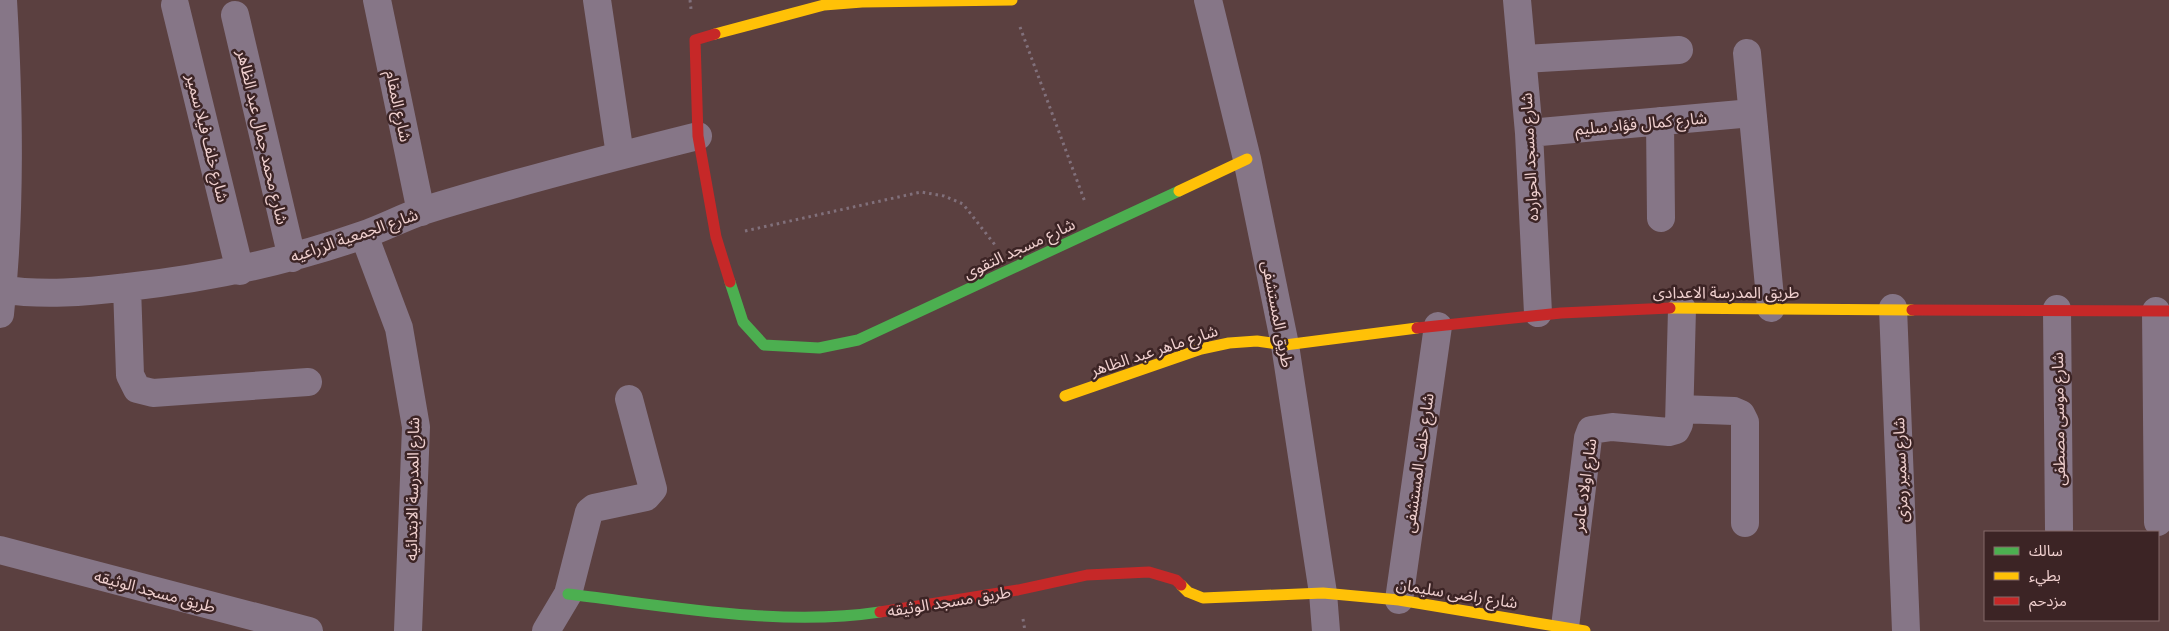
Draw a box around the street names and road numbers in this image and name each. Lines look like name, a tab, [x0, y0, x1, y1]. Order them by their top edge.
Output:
street label: شارع محمد جمال عبد الظاهر	[230, 47, 292, 227]
street label: شارع المقام	[379, 69, 415, 144]
street label: شارع خلف فيلا سمير	[179, 71, 233, 205]
street label: شارع مسجد الحوارده	[1517, 92, 1545, 222]
street label: شارع كمال فؤاد سليم	[1574, 108, 1708, 142]
street label: شارع الجمعية الزراعيه	[288, 205, 421, 269]
street label: شارع مسجد التقوى	[960, 214, 1079, 285]
street label: طريق المستشفى	[1257, 259, 1297, 369]
street label: طريق المدرسة الاعدادى	[1653, 283, 1800, 303]
street label: شارع ماهر عبد الظاهر	[1087, 321, 1221, 383]
street label: شارع موسى مصطفى	[2048, 352, 2072, 486]
street label: شارع خلف المستشفى	[1399, 392, 1441, 534]
street label: شارع المدرسة الابتدائيه	[402, 417, 426, 561]
street label: شارع سمير رمزى	[1889, 417, 1915, 523]
street label: شارع اولاد عامر	[1568, 437, 1603, 534]
street label: طريق مسجد الوثيقه	[92, 566, 218, 618]
street label: شارع راضى سليمان	[1394, 575, 1519, 615]
street label: طريق مسجد الوثيقه	[886, 582, 1012, 622]

